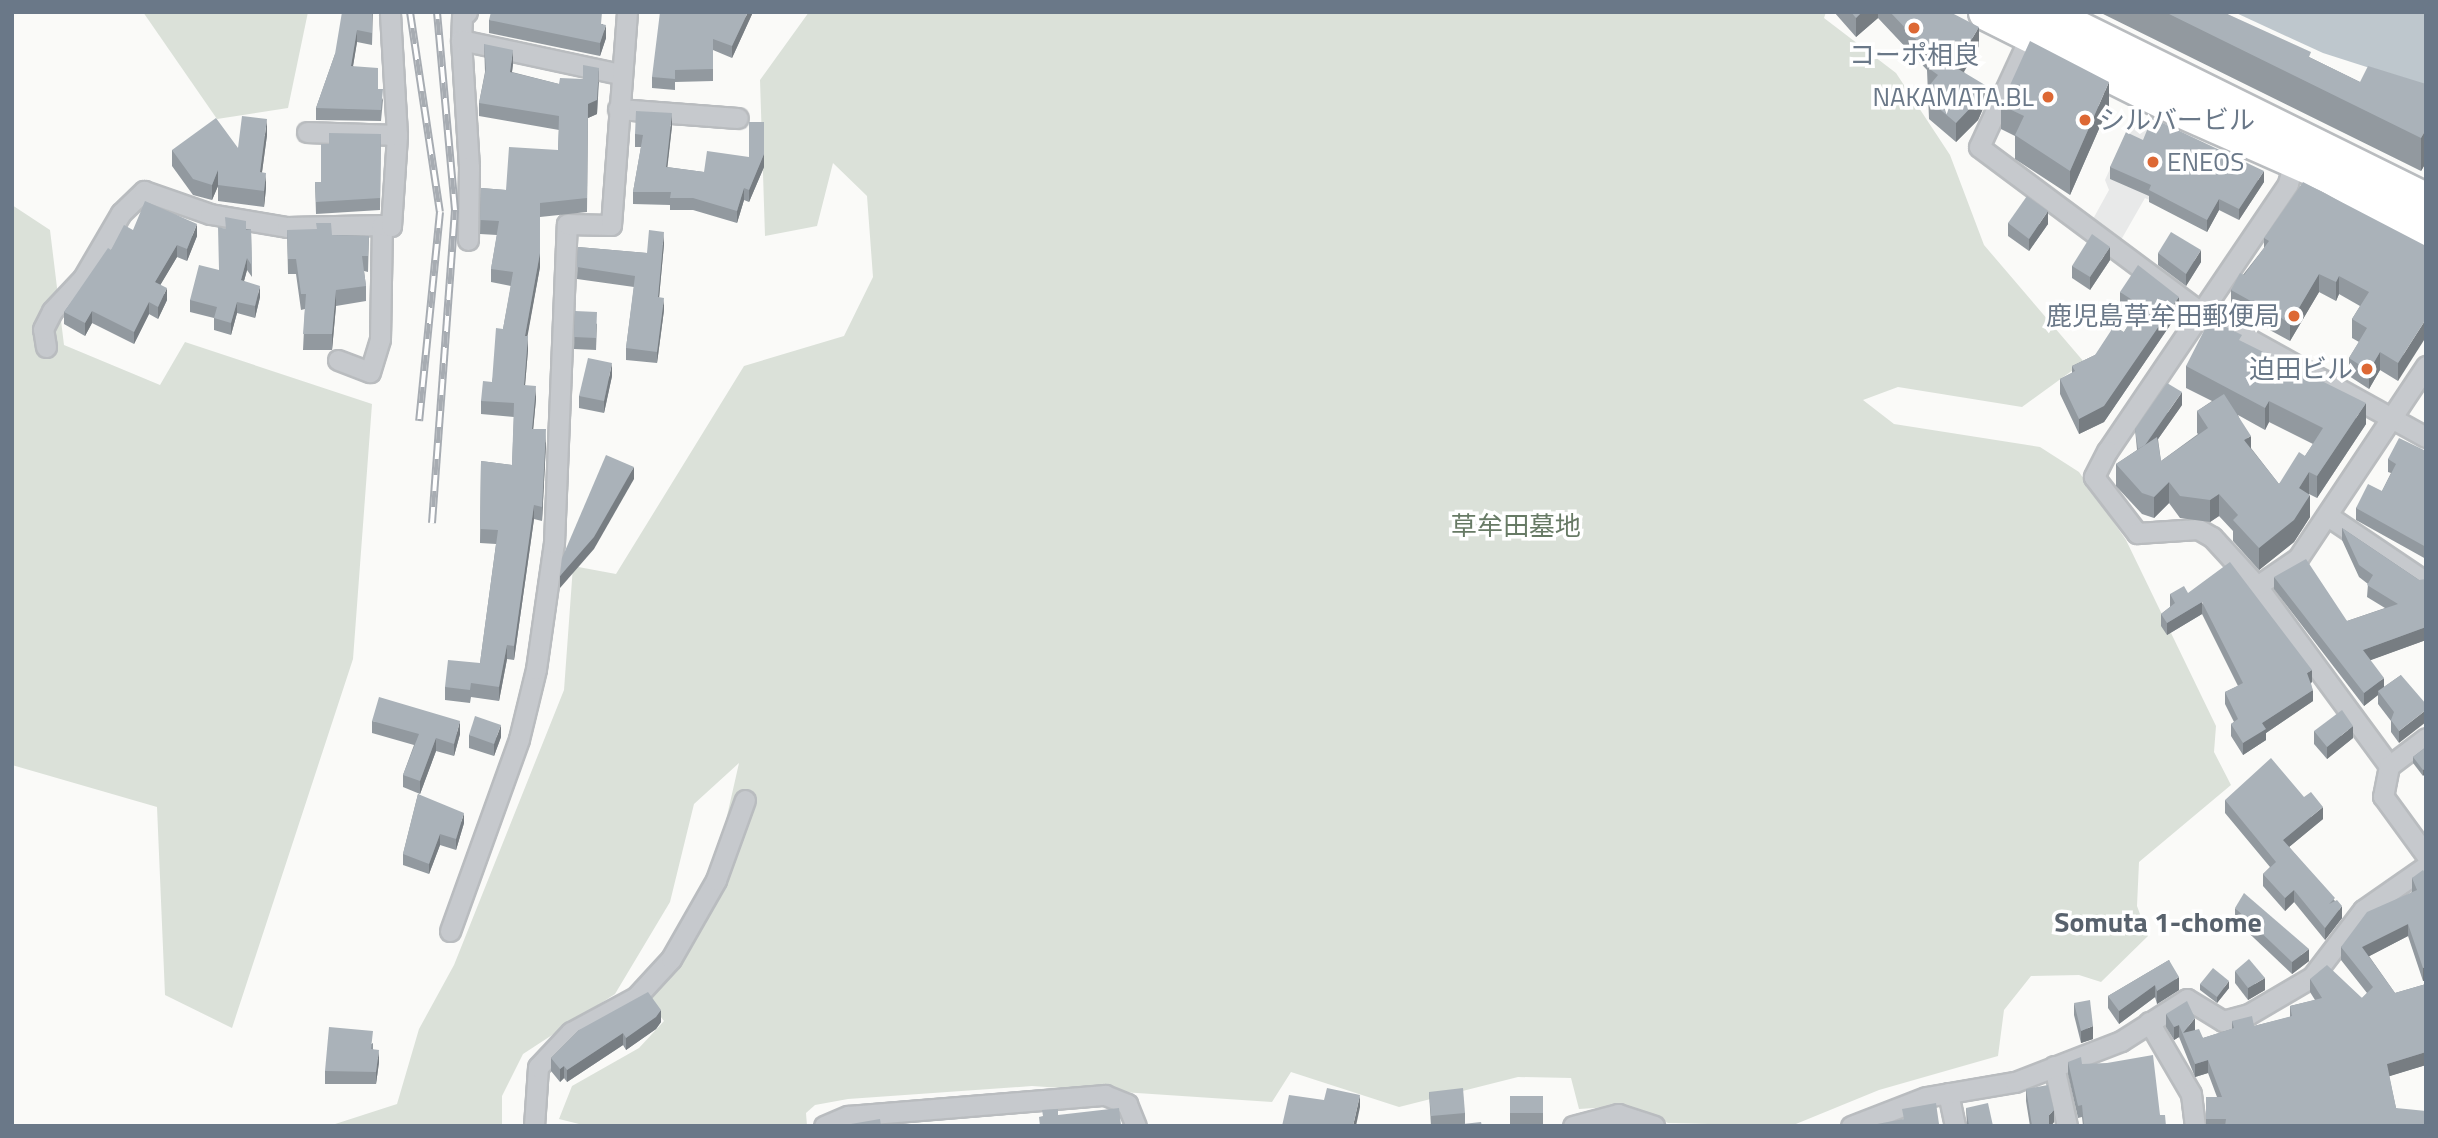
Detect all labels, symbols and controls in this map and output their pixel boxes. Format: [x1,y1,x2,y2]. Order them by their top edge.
marker: コーポ相良 [1906,20,1922,36]
place label: コーポ相良 [1849,39,1979,71]
place label: NAKAMATA.BL [1872,81,2034,113]
marker: NAKAMATA.BL [2040,89,2056,105]
place label: シルバービル [2099,104,2255,136]
marker: シルバービル [2077,112,2093,128]
place label: ENEOS [2167,146,2244,178]
marker: ENEOS [2145,154,2161,170]
place label: 鹿児島草牟田郵便局 [2046,300,2280,332]
marker: 鹿児島草牟田郵便局 [2286,308,2302,324]
place label: 迫田ビル [2249,353,2353,385]
marker: 迫田ビル [2359,361,2375,377]
park label: 草牟田墓地 [1451,510,1581,542]
district label: Somuta 1-chome [2054,905,2262,939]

